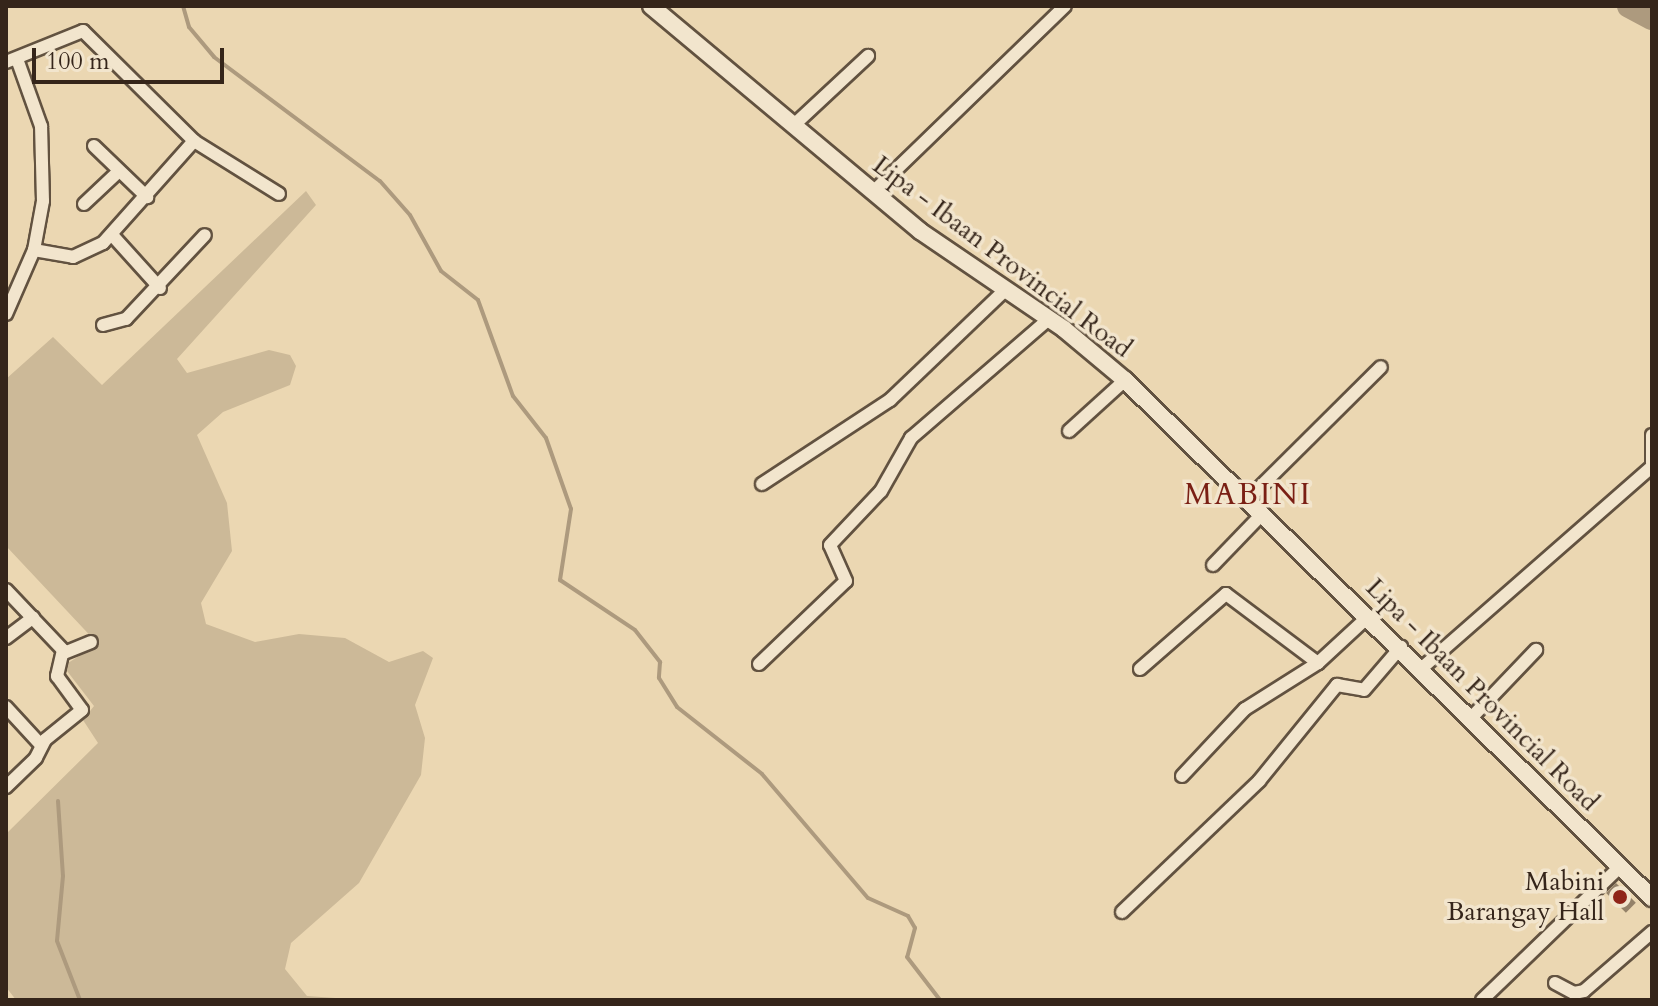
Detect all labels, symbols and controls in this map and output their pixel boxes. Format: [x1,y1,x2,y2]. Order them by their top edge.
scale bar [36,32,228,82]
text: 100 m [46,45,110,78]
street label: Lipa - Ibaan Provincial Road [866,149,1138,365]
district label: MABINI [1184,477,1312,513]
street label: Lipa - Ibaan Provincial Road [1359,572,1605,818]
place label: Mabini Barangay Hall [1447,866,1604,928]
marker: Mabini Barangay Hall [1611,888,1629,906]

